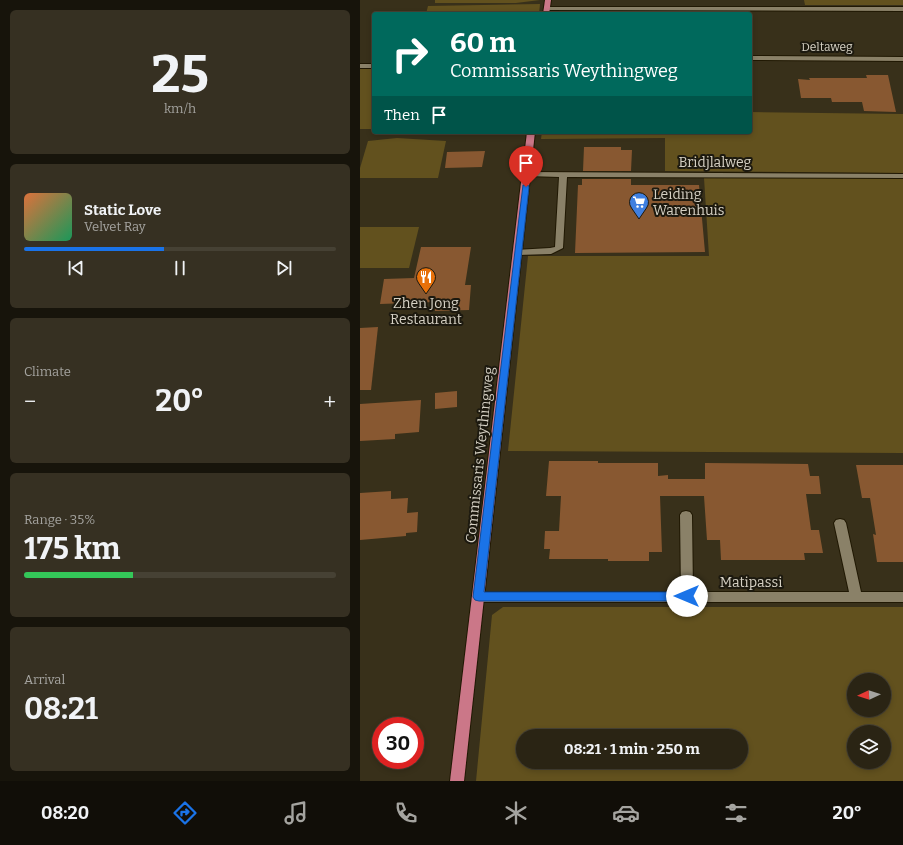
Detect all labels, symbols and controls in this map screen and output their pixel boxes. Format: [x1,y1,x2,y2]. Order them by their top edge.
text: 60 m [450,26,516,59]
icon: right [384,28,436,80]
street label: Deltaweg [801,40,853,54]
text: 25 [151,43,209,106]
text: Commissaris Weythingweg [450,60,678,82]
text: km/h [164,101,196,116]
icon: arrive [428,104,450,126]
text: Then [384,106,420,124]
pin [509,146,543,187]
icon: arrive [515,152,537,174]
street label: Bridjlalweg [679,154,752,171]
place label: Leiding Warenhuis [653,186,724,219]
supermarket icon: Leiding Warenhuis [628,191,650,219]
text: Static Love [84,201,161,219]
text: Velvet Ray [84,219,146,234]
icon: previous [65,257,87,279]
icon: pause [169,257,191,279]
icon: next [273,257,295,279]
restaurant icon: Zhen Jong Restaurant [415,266,437,294]
place label: Zhen Jong Restaurant [390,295,462,328]
text: Climate [24,364,71,379]
street label: Commissaris Weythingweg [462,366,498,544]
text: 20° [155,383,204,419]
text: − [24,388,36,415]
text: + [323,388,336,415]
text: Range · 35% [24,512,95,527]
text: 175 km [24,531,120,567]
street label: Matipassi [720,574,782,591]
position arrow [666,575,708,617]
text: Arrival [24,672,65,687]
north arrow [847,673,891,717]
map controls [847,673,891,769]
text: 08:21 [24,691,98,727]
speed limit sign: 30 [372,717,424,769]
button: layers [847,725,891,769]
text: 08:21 · 1 min · 250 m [564,740,700,758]
icon: directions [171,799,199,827]
icon: music [282,799,310,827]
icon: phone [392,799,420,827]
icon: climate [502,799,530,827]
icon: car [612,799,640,827]
icon: filters [722,799,750,827]
text: 08:20 [41,802,89,824]
text: 20° [833,802,862,824]

